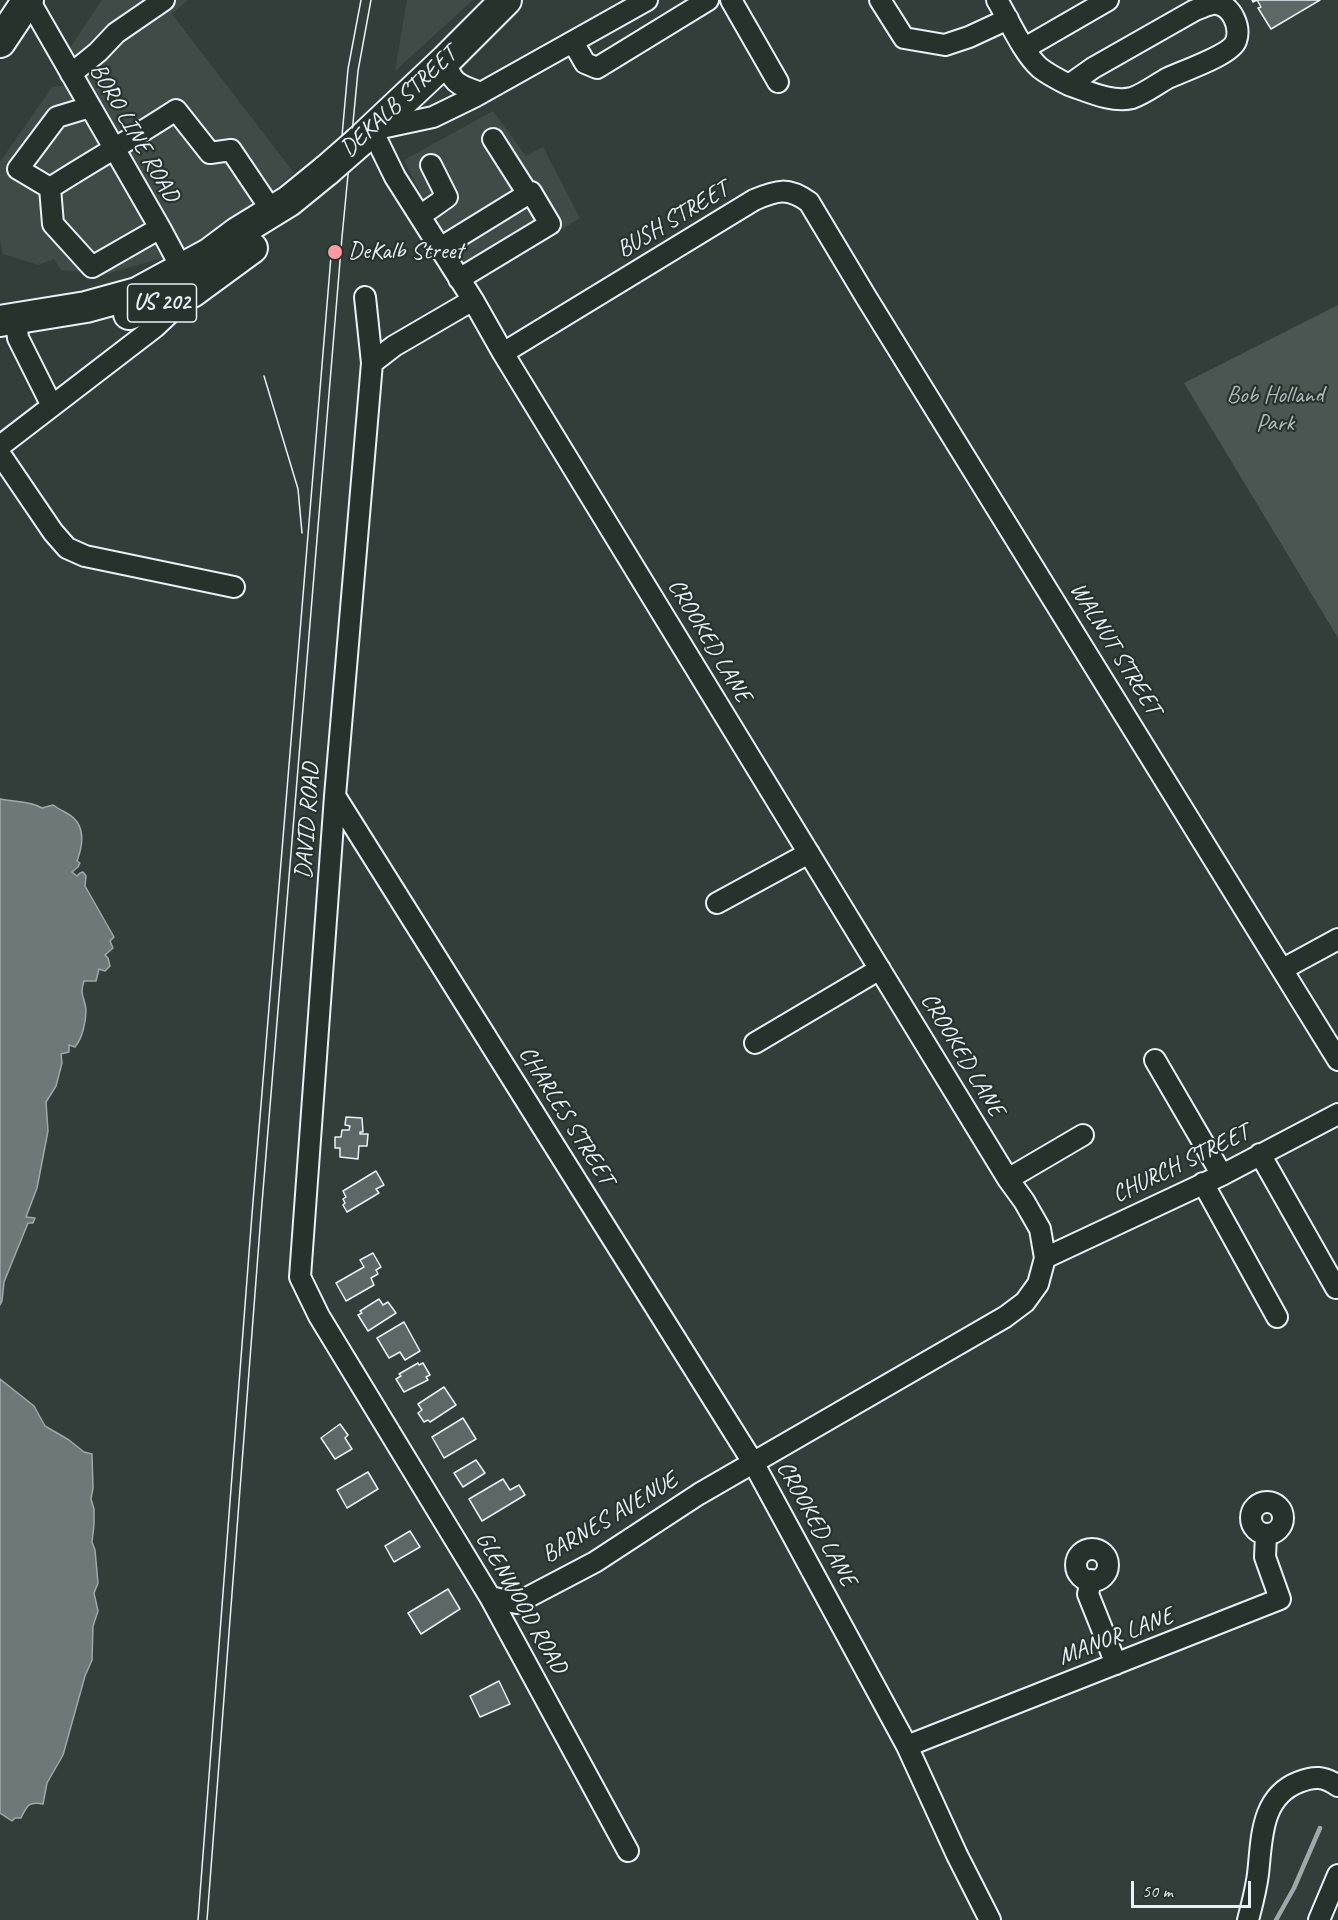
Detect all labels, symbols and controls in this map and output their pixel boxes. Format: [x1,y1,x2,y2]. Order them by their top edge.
street label: DEKALB STREET [335,41,463,163]
street label: BORO LINE ROAD [83,58,185,208]
street label: BUSH STREET [612,175,734,265]
place label: DeKalb Street [348,238,463,266]
marker: DeKalb Street [326,243,344,261]
road number: US 202 [128,284,196,322]
park label: Bob Holland Park [1226,382,1324,438]
street label: CROOKED LANE [661,574,757,708]
street label: WALNUT STREET [1063,577,1167,721]
street label: DAVID ROAD [290,762,326,880]
street label: CROOKED LANE [914,988,1010,1122]
street label: CHARLES STREET [512,1041,620,1191]
street label: CHURCH STREET [1108,1118,1254,1210]
street label: CROOKED LANE [770,1456,862,1592]
street label: BARNES AVENUE [537,1466,683,1570]
street label: GLENWOOD ROAD [469,1527,573,1679]
street label: MANOR LANE [1054,1602,1178,1672]
scale bar [1134,1869,1254,1907]
text: 50 m [1142,1880,1173,1902]

